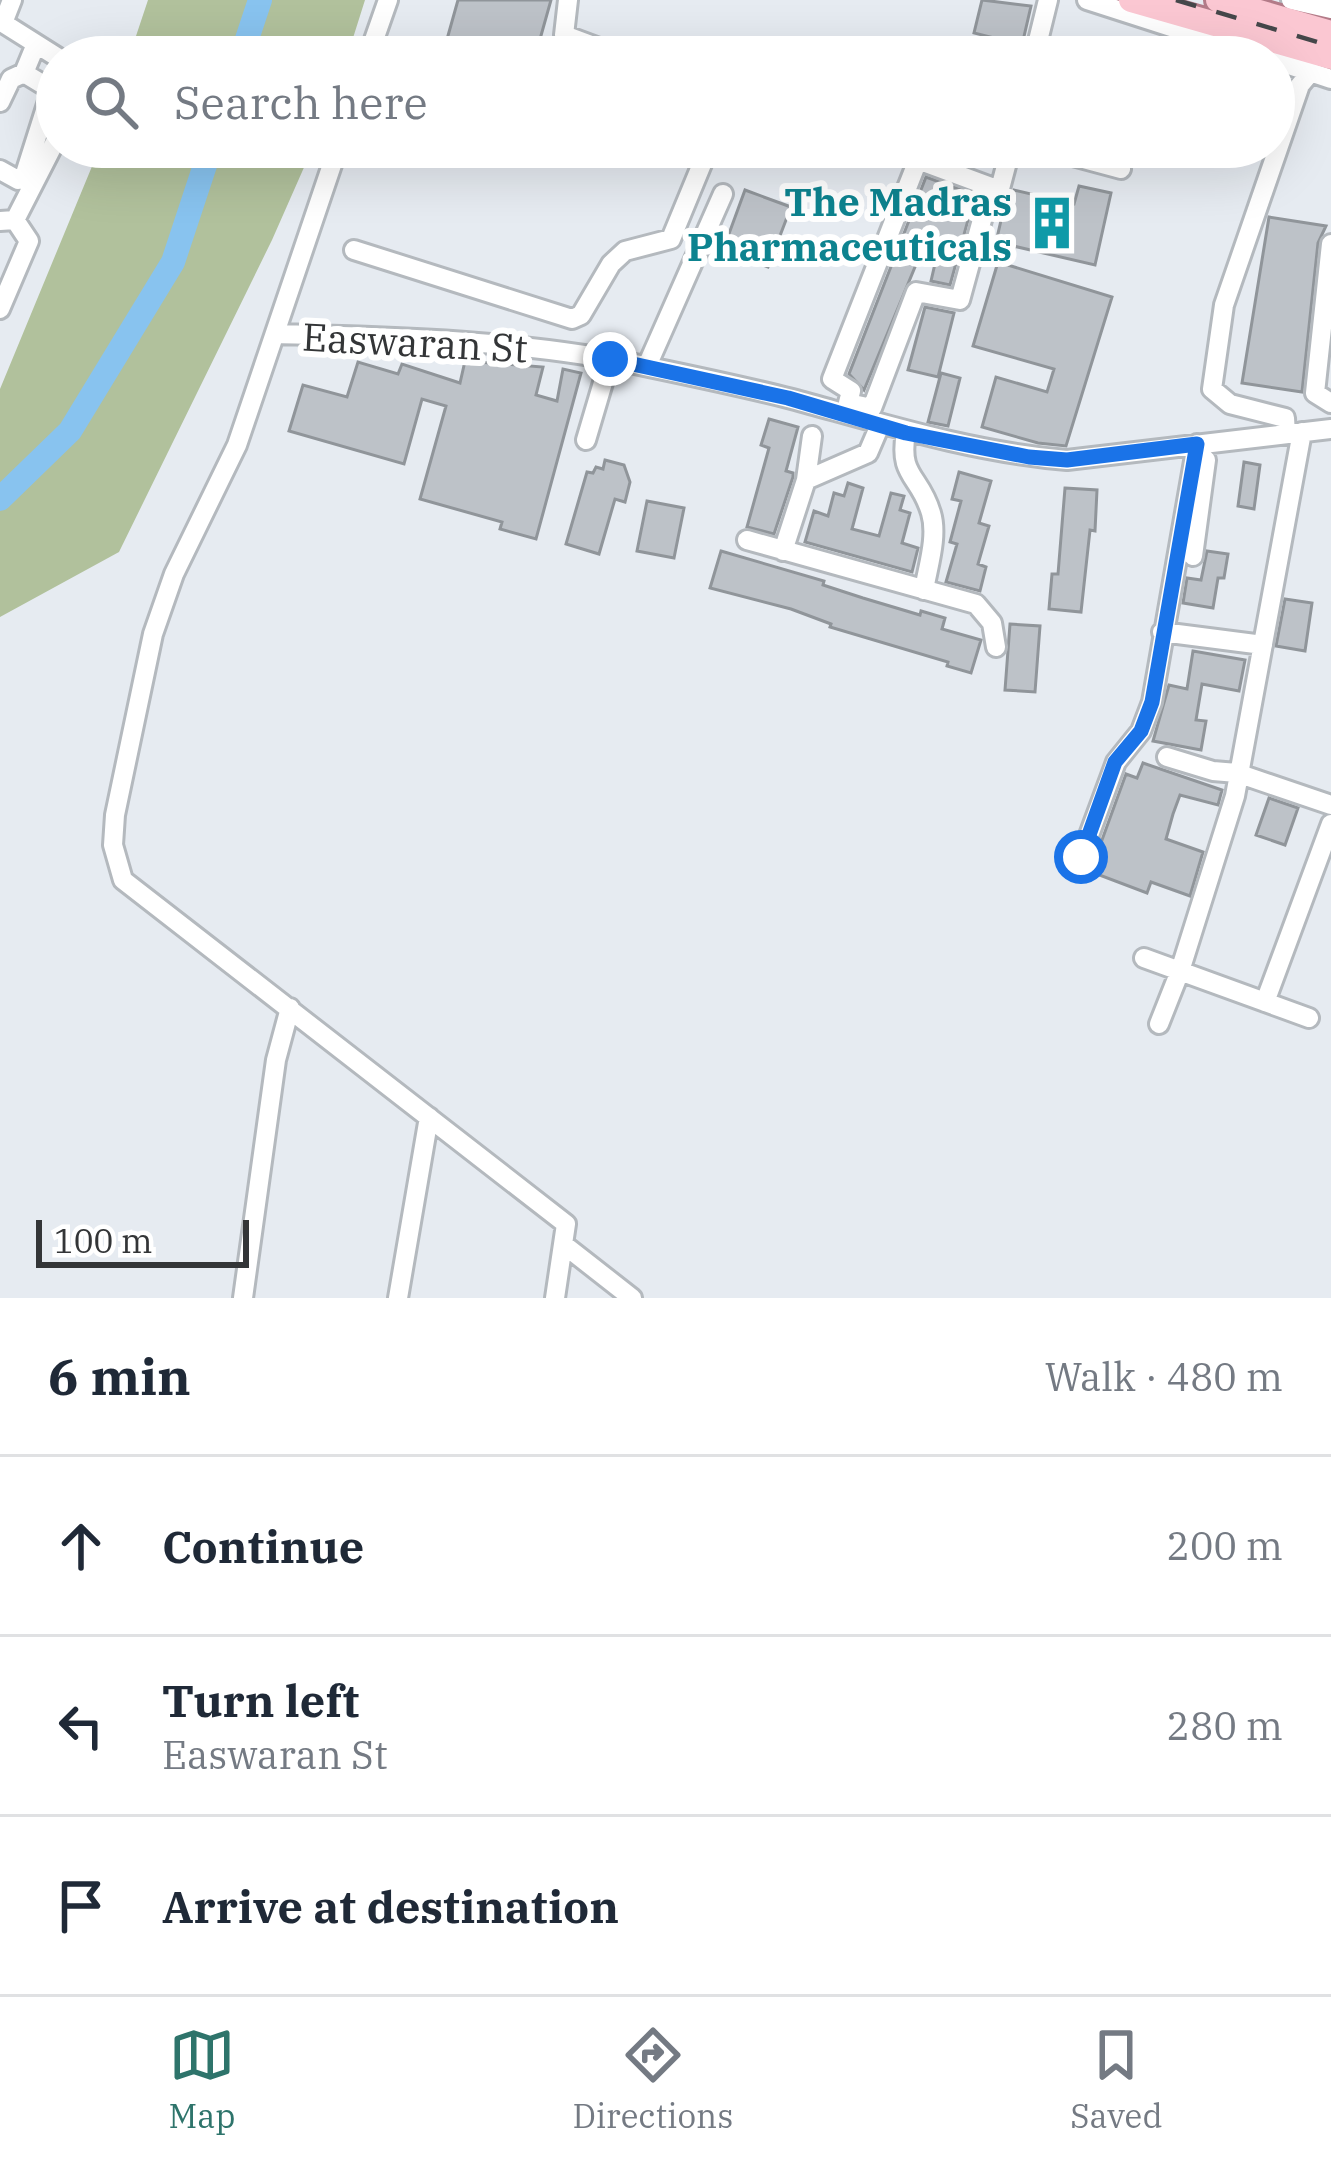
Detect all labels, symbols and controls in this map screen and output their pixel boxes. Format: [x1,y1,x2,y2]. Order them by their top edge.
search box [36,36,1295,168]
icon: search [78,69,144,135]
text: Search here [174,73,428,131]
place label: The Madras Pharmaceuticals [687,176,1012,272]
building icon: The Madras Pharmaceuticals [1023,194,1081,252]
street label: Easwaran St [301,311,529,373]
route end [583,332,637,386]
route start [1054,830,1108,884]
scale bar [36,1214,249,1267]
text: 100 m [54,1219,153,1262]
text: 6 min [48,1343,191,1409]
text: Walk · 480 m [1045,1351,1283,1402]
icon: ahead [48,1513,114,1579]
text: Continue [162,1517,364,1575]
text: 200 m [1167,1520,1283,1571]
text: Turn left [162,1671,359,1729]
icon: left [48,1693,114,1759]
text: 280 m [1167,1700,1283,1751]
text: Easwaran St [162,1729,388,1780]
icon: arrive [48,1873,114,1939]
text: Arrive at destination [162,1877,619,1935]
tab: Map [168,2022,235,2137]
tab: Directions [572,2022,733,2137]
tab: Saved [1070,2022,1163,2137]

